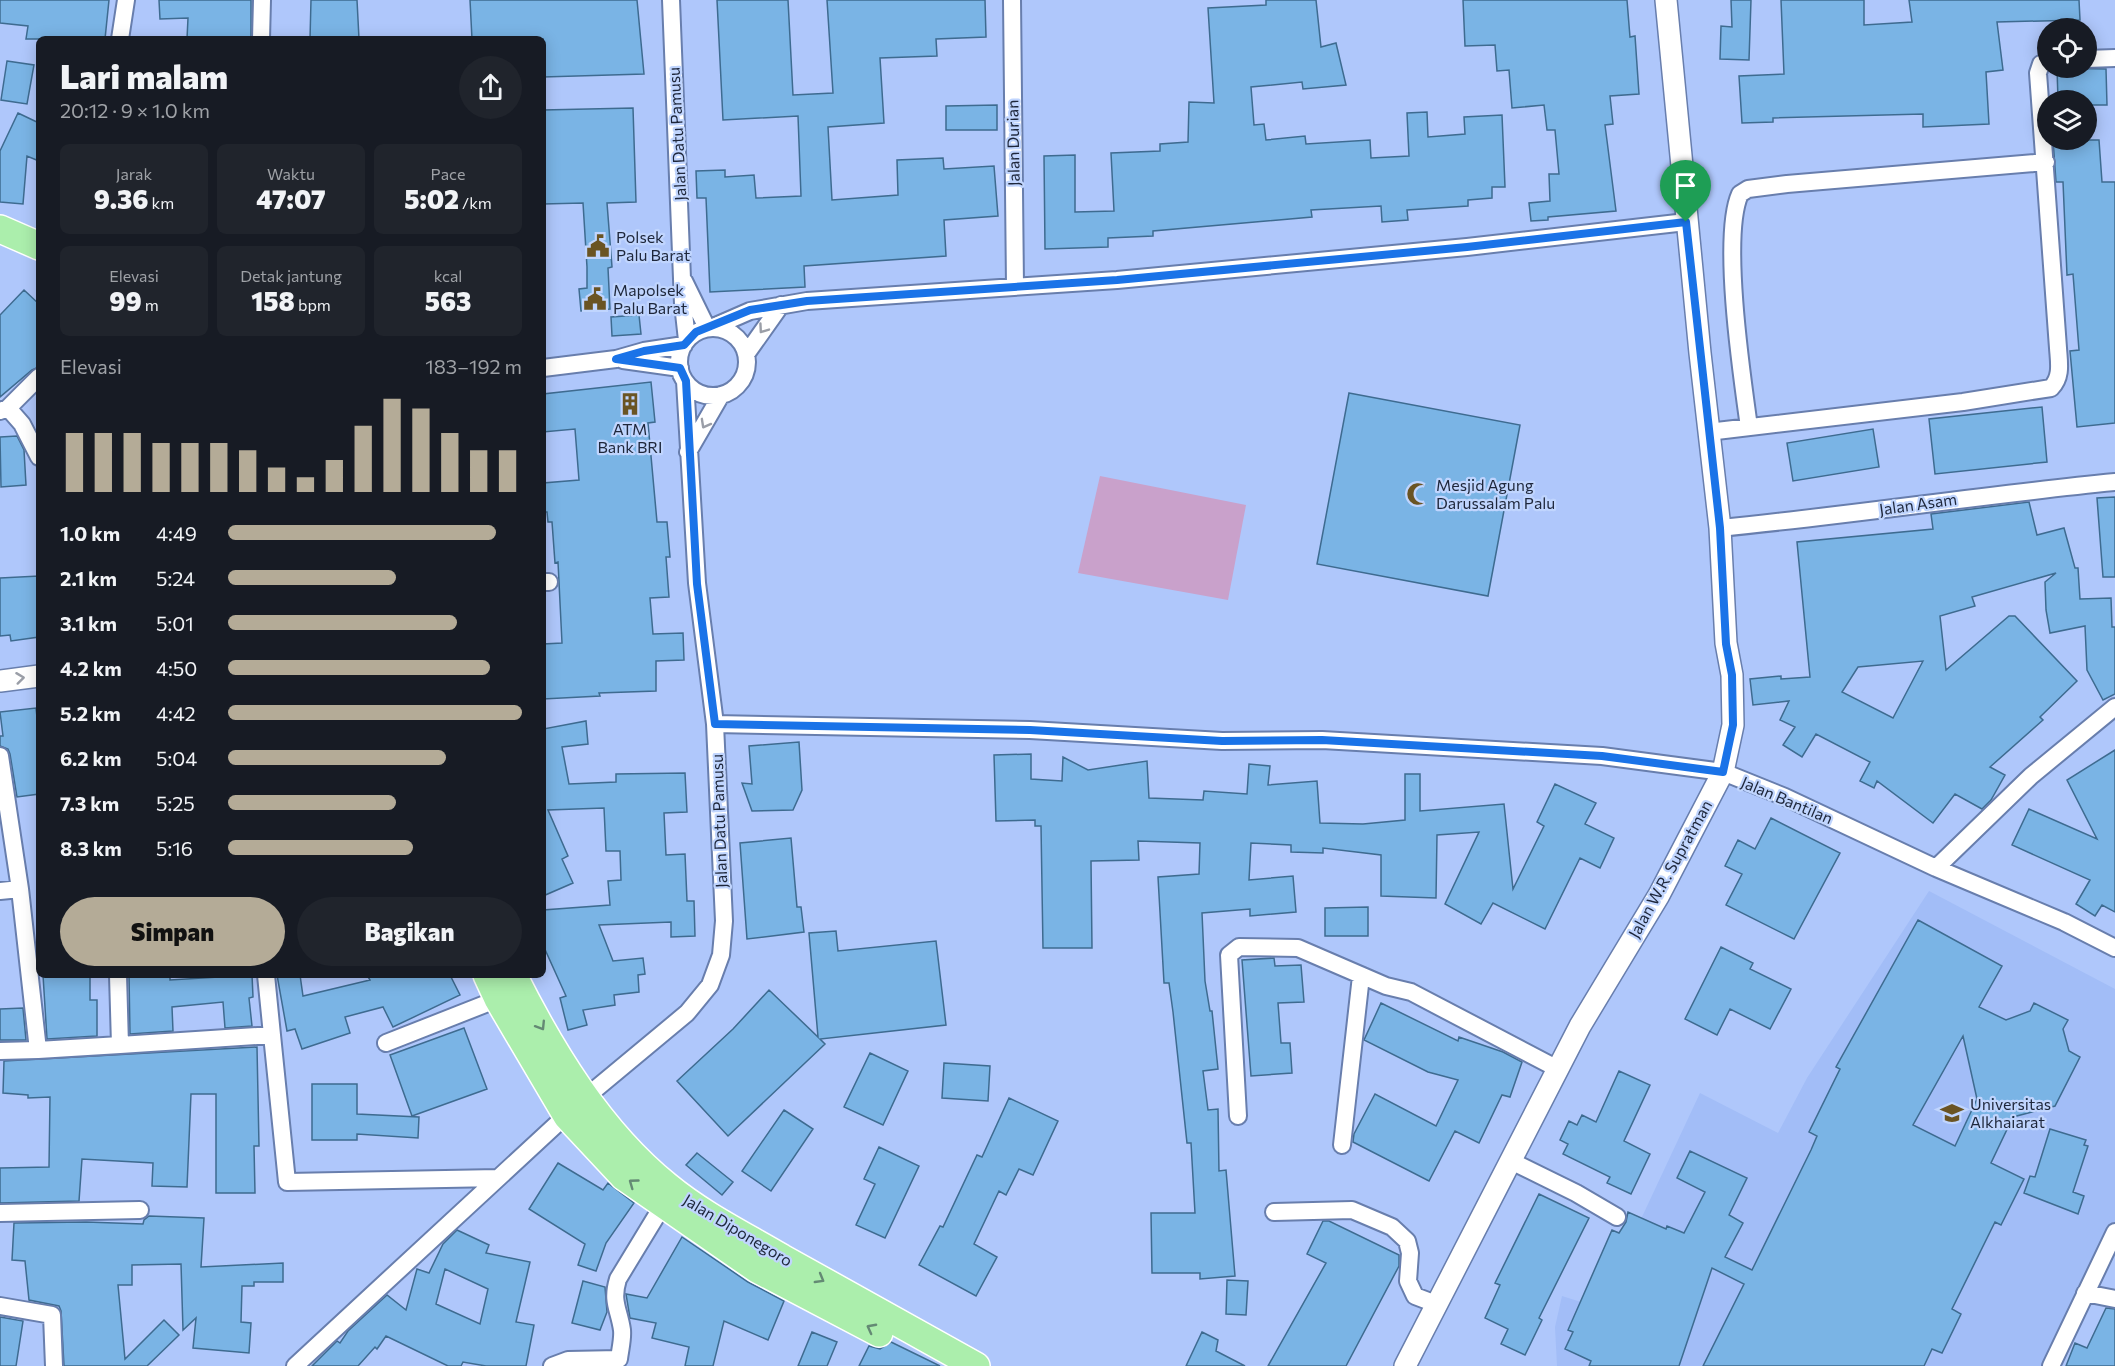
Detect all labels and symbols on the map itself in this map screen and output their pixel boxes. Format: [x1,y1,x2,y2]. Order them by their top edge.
street label: Jalan Datu Pamusu [664,67,689,201]
street label: Jalan Durian [1002,100,1023,186]
pin [1660,160,1711,222]
place label: Polsek Palu Barat [616,227,691,264]
public building icon: Polsek Palu Barat [585,233,611,259]
place label: Mapolsek Palu Barat [613,280,688,317]
public building icon: Mapolsek Palu Barat [582,286,608,312]
one-way arrow [759,322,770,333]
building icon: ATM Bank BRI [617,391,643,417]
one-way arrow [701,418,712,428]
place label: ATM Bank BRI [597,419,663,456]
place label: Mesjid Agung Darussalam Palu [1436,475,1555,512]
mosque icon: Mesjid Agung Darussalam Palu [1405,481,1431,507]
street label: Jalan Asam [1878,489,1958,518]
one-way arrow [15,673,24,685]
street label: Jalan Datu Pamusu [707,754,730,888]
street label: Jalan Bantilan [1738,772,1836,827]
street label: Jalan W.R. Supratman [1624,796,1715,941]
one-way arrow [533,1020,544,1031]
place label: Universitas Alkhaiarat [1970,1094,2051,1131]
school or university icon: Universitas Alkhaiarat [1939,1100,1965,1126]
one-way arrow [629,1180,640,1191]
street label: Jalan Diponegoro [680,1190,796,1270]
one-way arrow [814,1272,824,1283]
one-way arrow [867,1324,877,1335]

